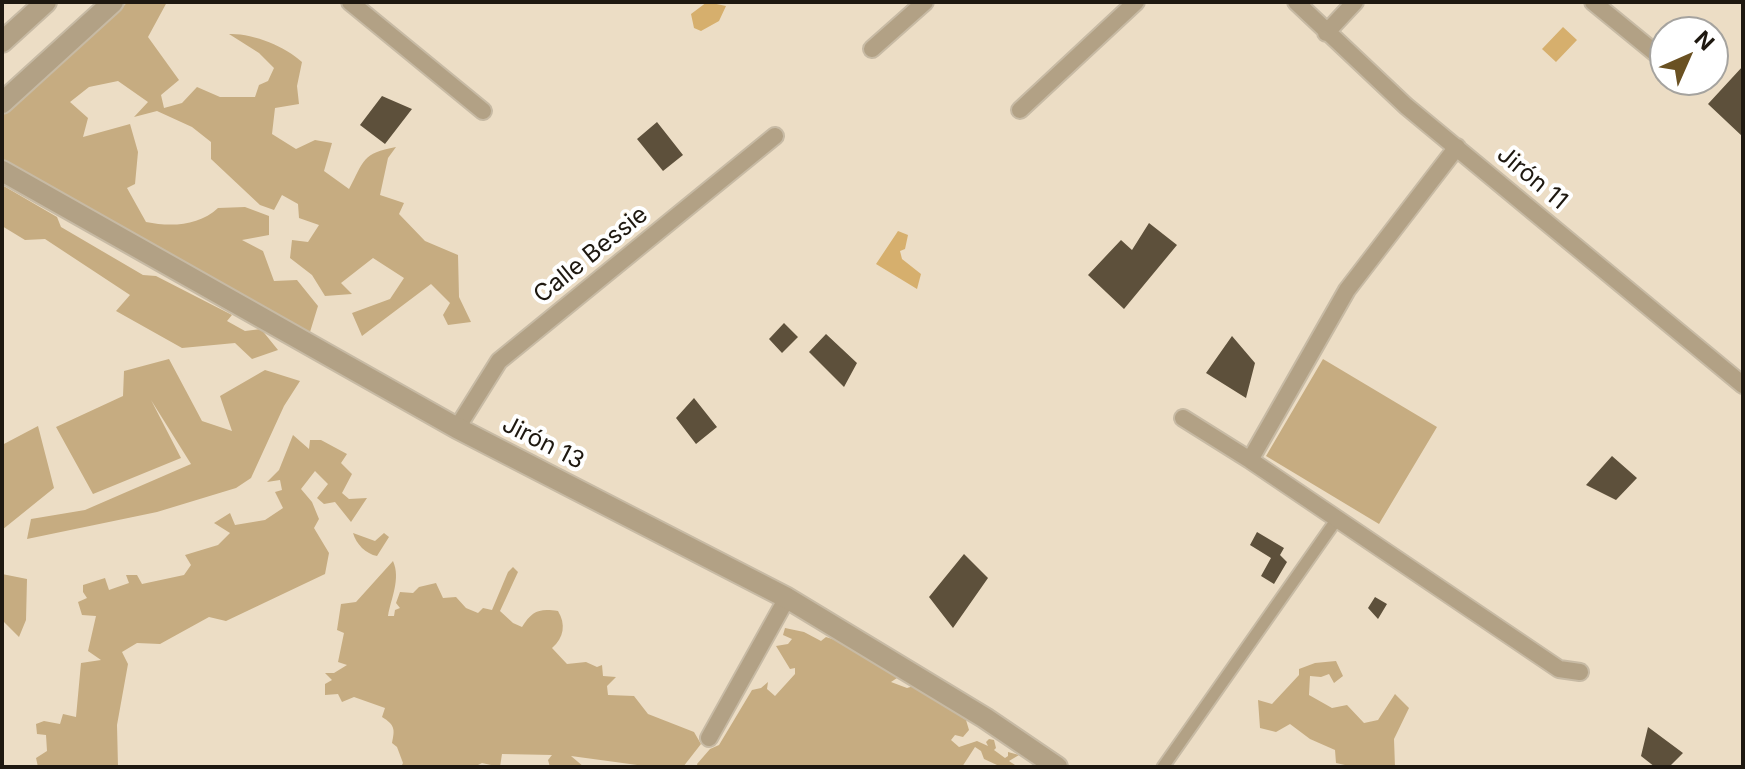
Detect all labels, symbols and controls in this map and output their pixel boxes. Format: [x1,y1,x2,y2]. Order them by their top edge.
north arrow [1649,16,1729,96]
text: N [1689,25,1720,56]
street label: Jirón 11 [1491,140,1573,216]
street label: Calle Bessie [528,200,654,310]
street label: Jirón 13 [497,410,589,476]

